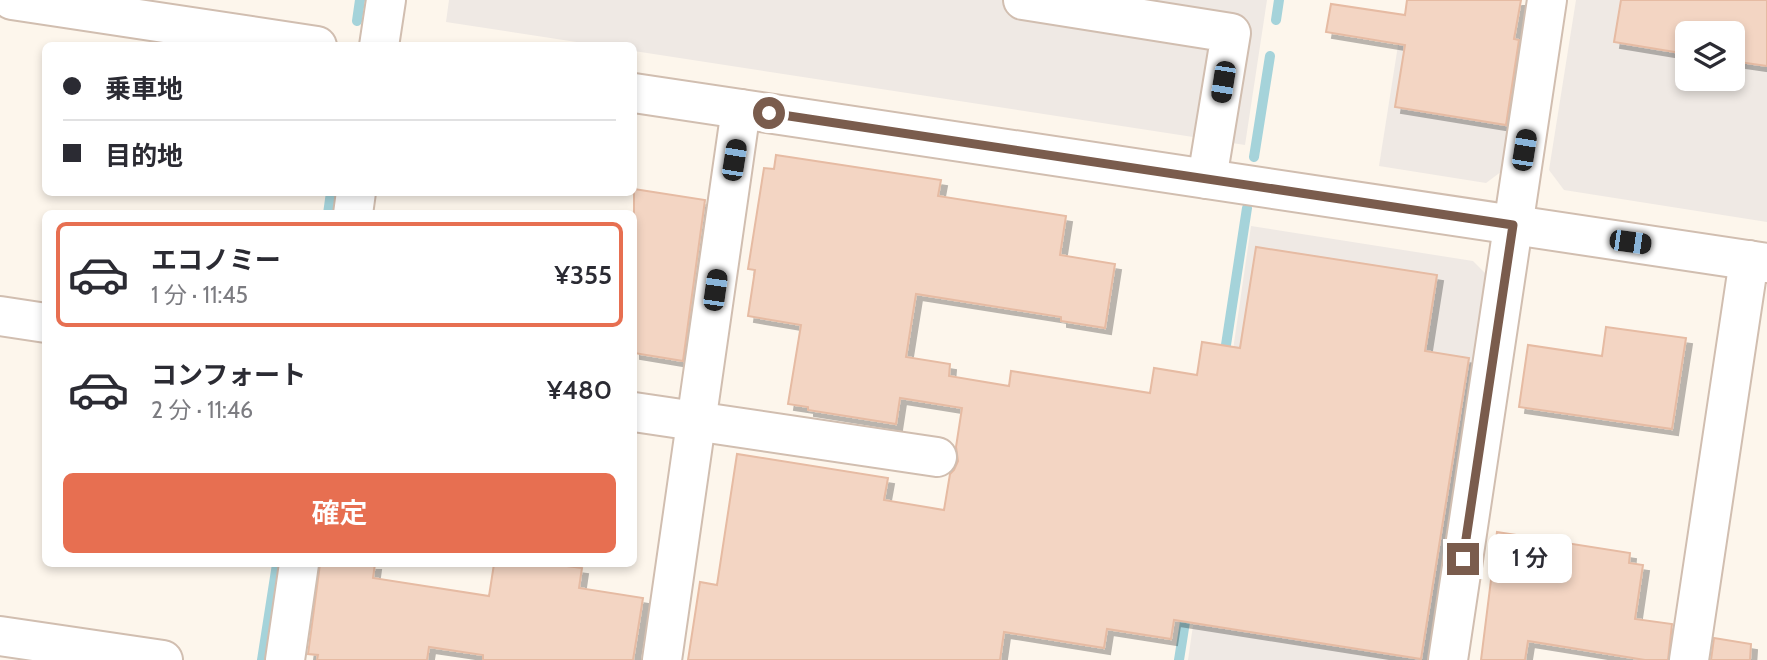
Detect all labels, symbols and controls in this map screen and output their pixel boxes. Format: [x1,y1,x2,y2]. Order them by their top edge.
map controls [1675,21,1745,91]
button: layers [1675,21,1745,91]
car [1210,60,1237,104]
text: 乗車地 [105,73,183,105]
route start [753,97,785,129]
car [1511,128,1538,172]
car [721,138,748,182]
text: 目的地 [105,140,183,172]
car [1608,229,1653,255]
icon: car [67,243,130,306]
text: エコノミー [151,244,281,276]
text: ¥355 [555,259,612,291]
car [702,268,729,312]
text: 1 分 · 11:45 [151,281,248,309]
icon: car [67,358,130,421]
text: コンフォート [151,359,306,391]
text: ¥480 [547,374,612,406]
text: 2 分 · 11:46 [151,396,253,424]
button: 確定 [63,473,616,553]
callout: 1 分 [1488,534,1572,584]
route end [1447,543,1479,575]
text: 1 分 [1512,544,1548,572]

